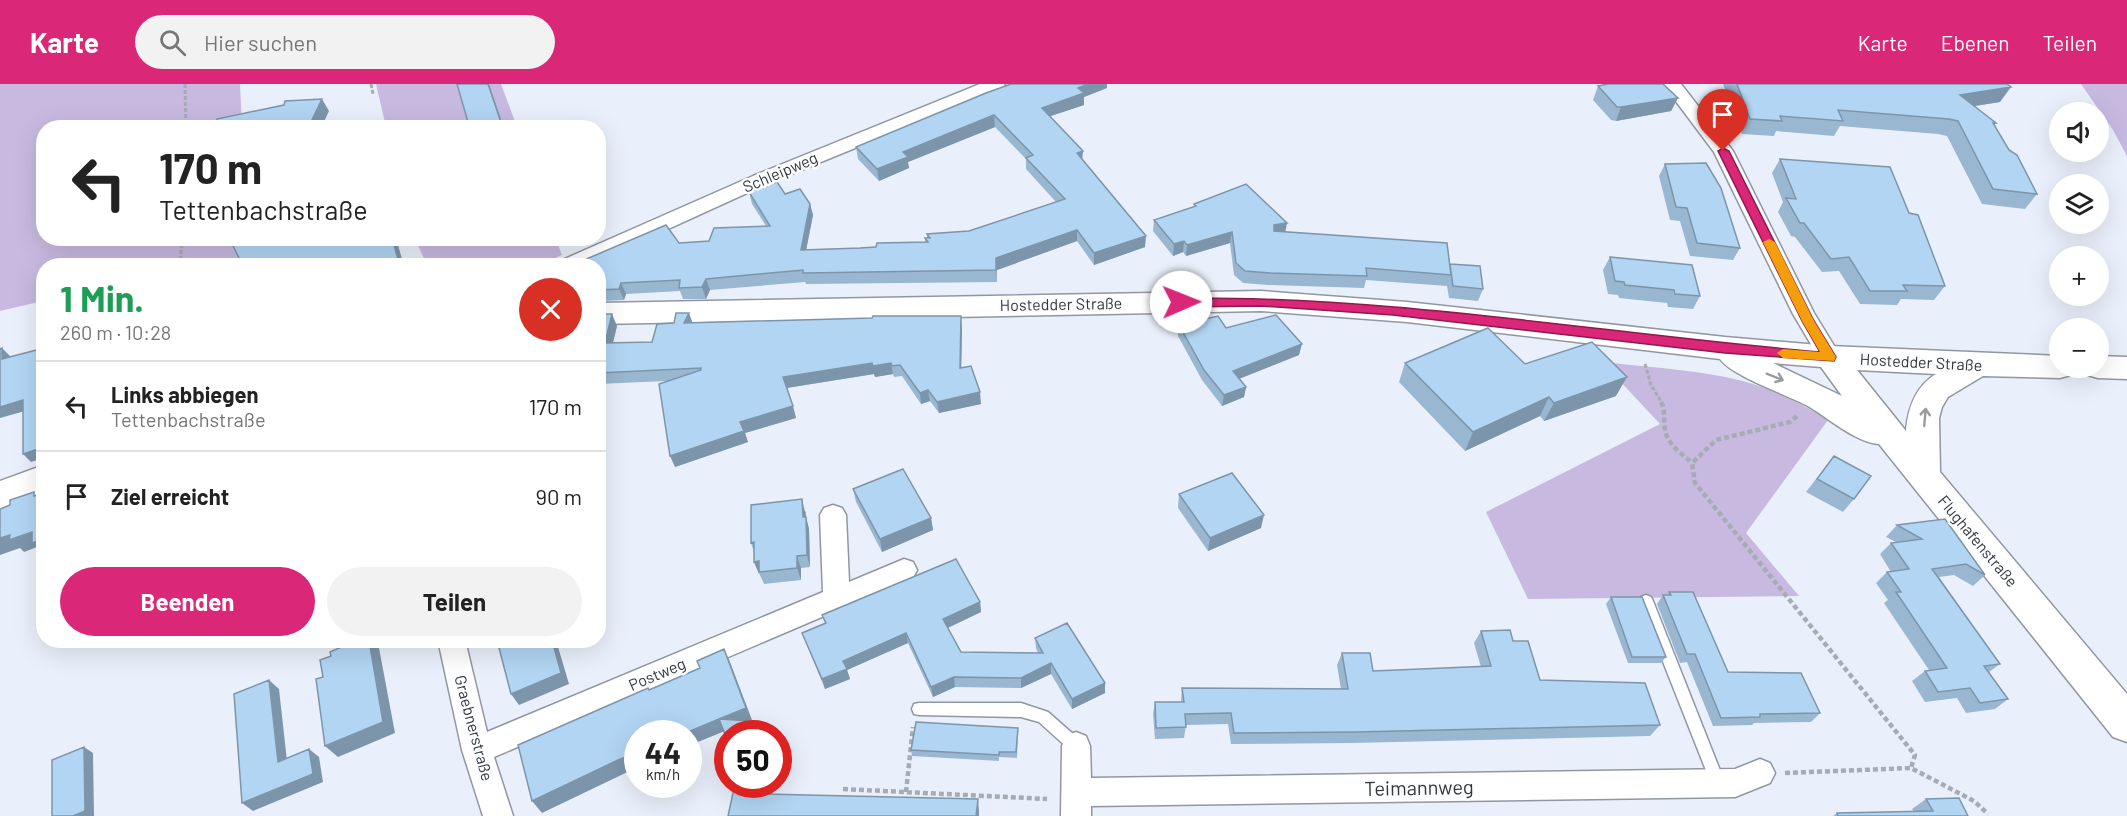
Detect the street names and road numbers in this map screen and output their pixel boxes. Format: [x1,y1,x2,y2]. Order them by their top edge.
street label: Schleipweg [739,147,820,196]
street label: Hostedder Straße [1000,293,1122,314]
street label: Hostedder Straße [1859,349,1983,374]
street label: Flughafenstraße [1935,491,2022,590]
street label: Postweg [626,653,688,694]
street label: Graebnerstraße [451,673,498,783]
street label: Teimannweg [1364,774,1474,800]

